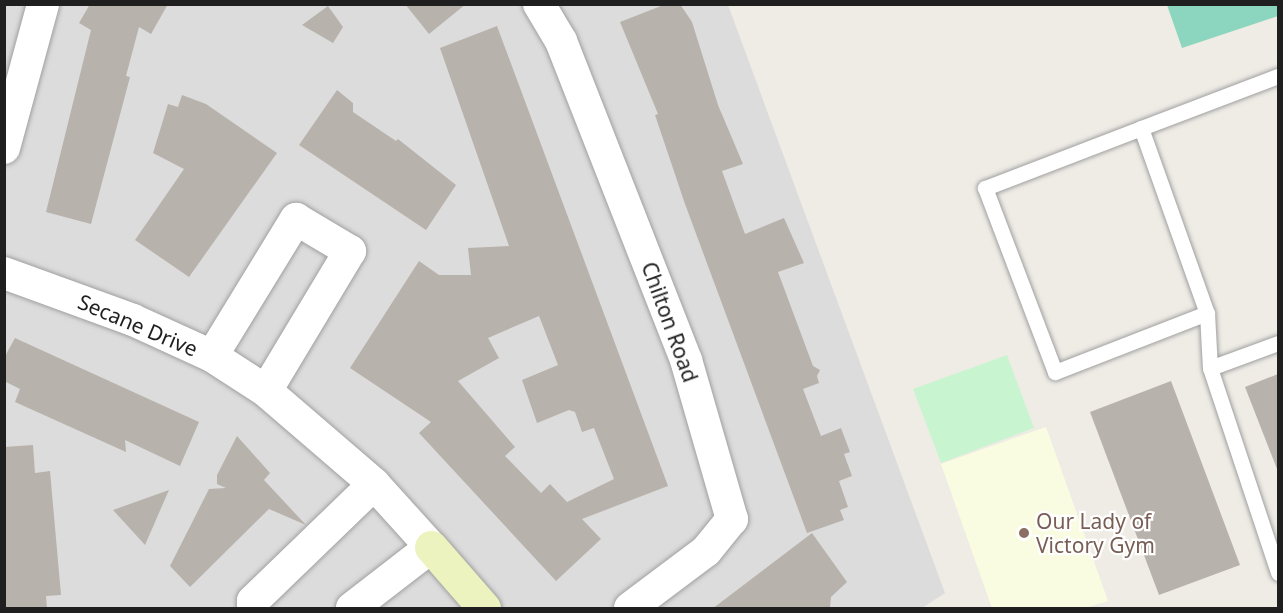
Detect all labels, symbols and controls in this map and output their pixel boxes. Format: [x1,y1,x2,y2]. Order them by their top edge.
street label: Chilton Road [637,258,703,386]
street label: Secane Drive [74,289,202,361]
place label: Our Lady of Victory Gym [1036,508,1155,558]
marker: Our Lady of Victory Gym [1017,526,1031,540]

